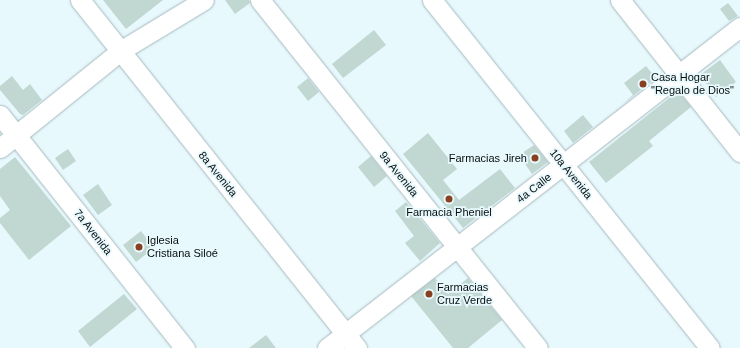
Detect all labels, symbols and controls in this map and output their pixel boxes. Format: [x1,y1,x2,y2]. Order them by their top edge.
place label: Casa Hogar "Regalo de Dios" [651,71,734,97]
marker: Casa Hogar "Regalo de Dios" [638,79,648,89]
street label: 10a Avenida [547,146,595,202]
street label: 8a Avenida [196,149,240,199]
street label: 9a Avenida [377,149,421,199]
place label: Farmacias Jireh [449,151,527,165]
marker: Farmacias Jireh [530,153,540,163]
street label: 4a Calle [514,170,554,206]
marker: Farmacia Pheniel [444,194,454,204]
place label: Farmacia Pheniel [406,205,492,219]
street label: 7a Avenida [71,206,115,258]
place label: Iglesia Cristiana Siloé [147,234,218,260]
marker: Iglesia Cristiana Siloé [134,242,144,252]
place label: Farmacias Cruz Verde [437,281,492,307]
marker: Farmacias Cruz Verde [424,289,434,299]

